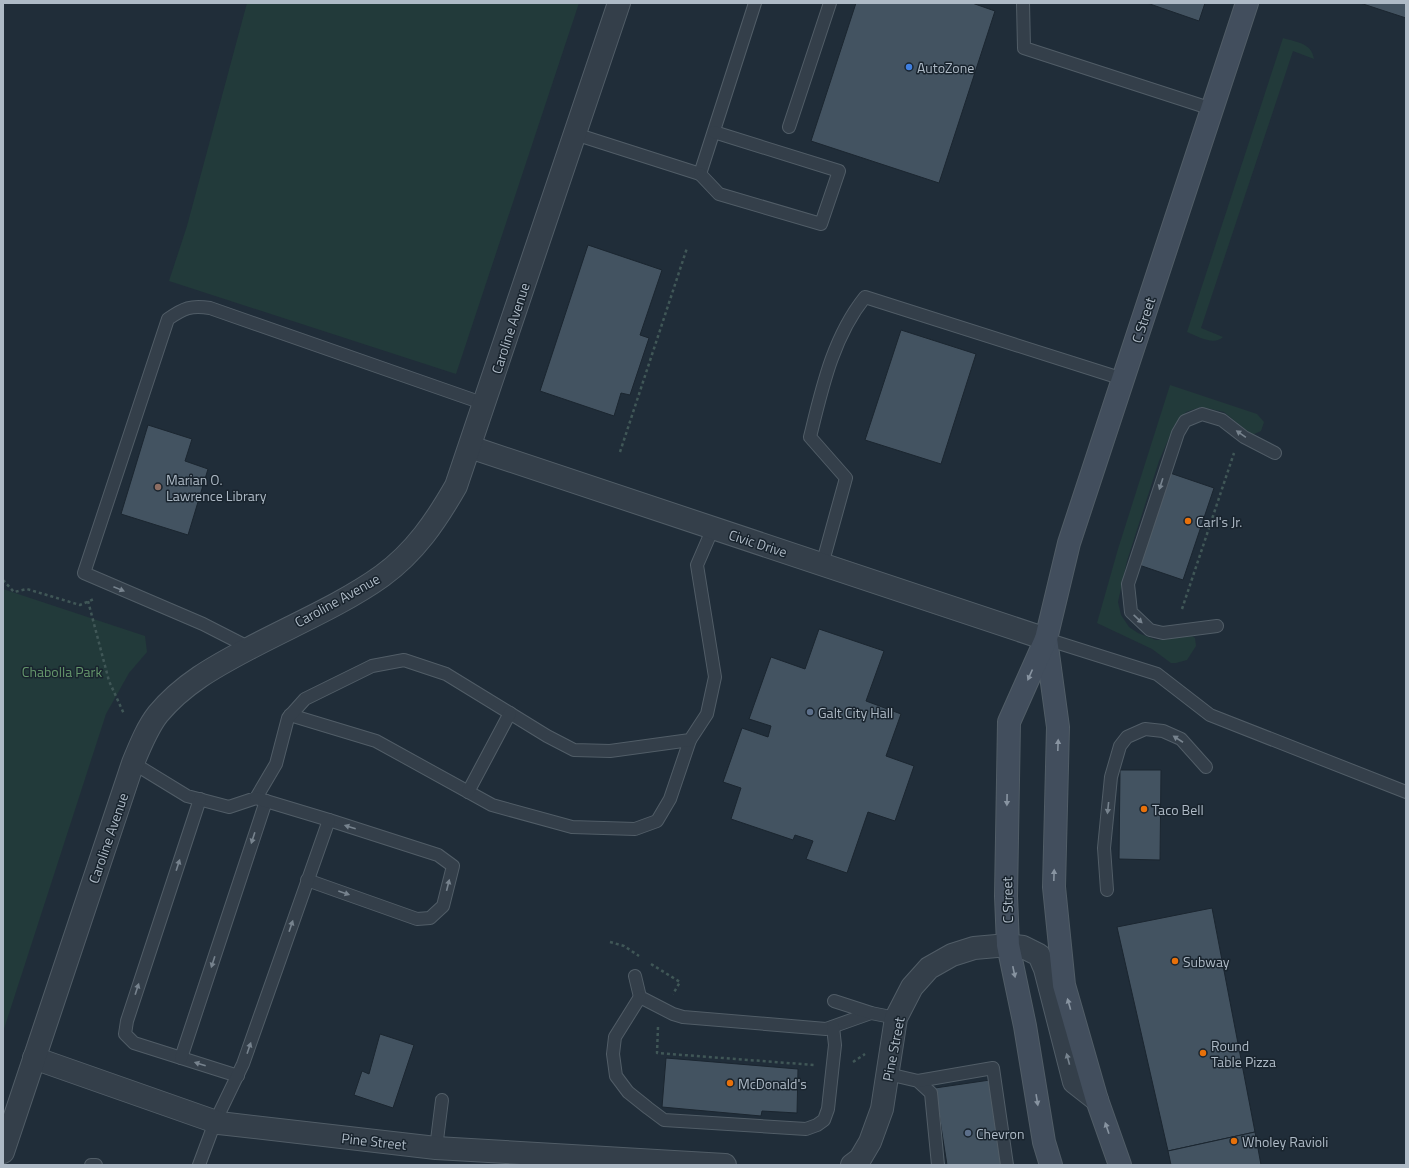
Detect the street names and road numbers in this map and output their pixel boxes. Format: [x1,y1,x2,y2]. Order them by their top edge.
street label: Caroline Avenue [485,280,535,376]
street label: C Street [1126,294,1160,345]
street label: Civic Drive [726,524,790,562]
street label: Caroline Avenue [291,568,383,632]
street label: Caroline Avenue [83,790,133,886]
street label: C Street [996,876,1018,924]
street label: Pine Street [876,1015,910,1083]
street label: Pine Street [341,1127,408,1155]

